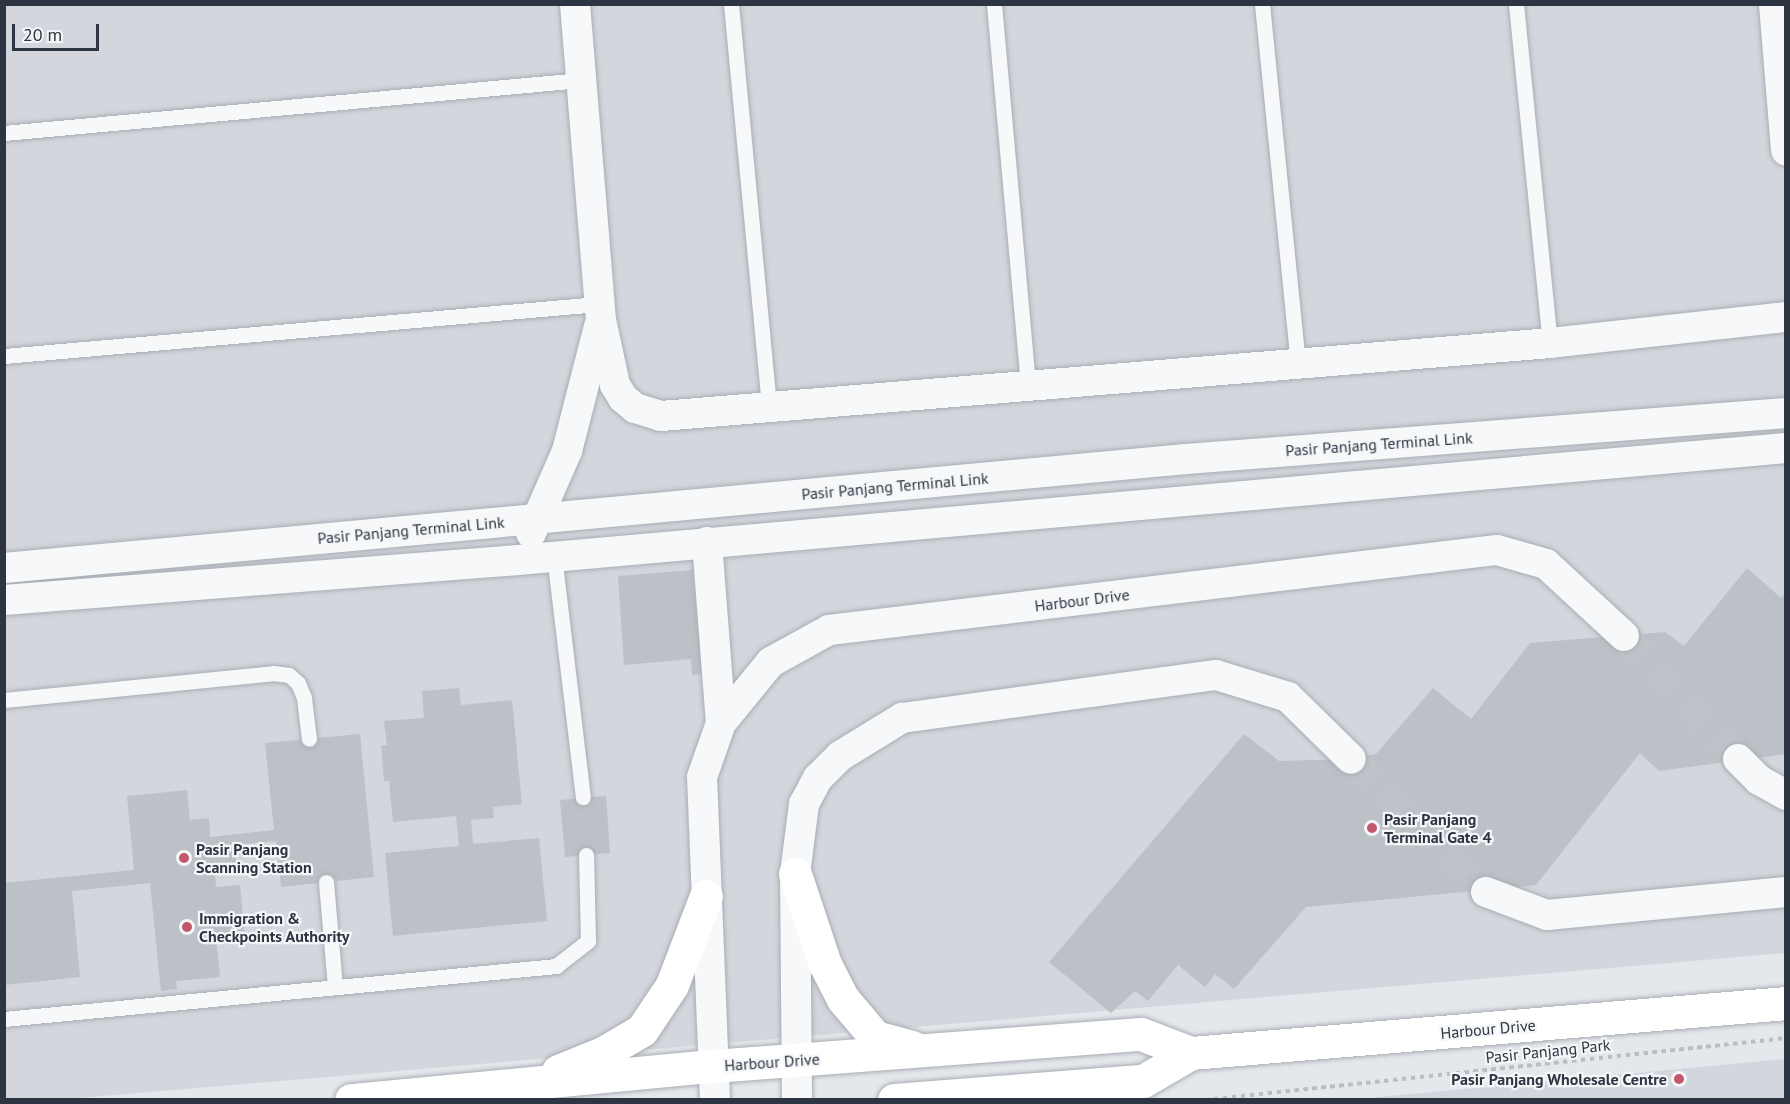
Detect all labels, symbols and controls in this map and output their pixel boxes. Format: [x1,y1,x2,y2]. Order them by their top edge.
scale bar [15,12,102,50]
text: 20 m [23,23,62,46]
street label: Pasir Panjang Terminal Link [1284,428,1474,460]
street label: Pasir Panjang Terminal Link [800,468,990,504]
street label: Pasir Panjang Terminal Link [316,512,506,548]
street label: Harbour Drive [1033,585,1131,615]
place label: Pasir Panjang Terminal Gate 4 [1384,809,1492,847]
marker: Pasir Panjang Terminal Gate 4 [1365,821,1379,835]
place label: Pasir Panjang Scanning Station [196,839,312,877]
marker: Pasir Panjang Scanning Station [177,851,191,865]
place label: Immigration & Checkpoints Authority [199,908,350,946]
marker: Immigration & Checkpoints Authority [180,920,194,934]
street label: Harbour Drive [1440,1015,1536,1043]
street label: Pasir Panjang Park [1485,1035,1611,1067]
street label: Harbour Drive [724,1049,820,1075]
place label: Pasir Panjang Wholesale Centre [1451,1069,1667,1089]
marker: Pasir Panjang Wholesale Centre [1672,1072,1686,1086]

